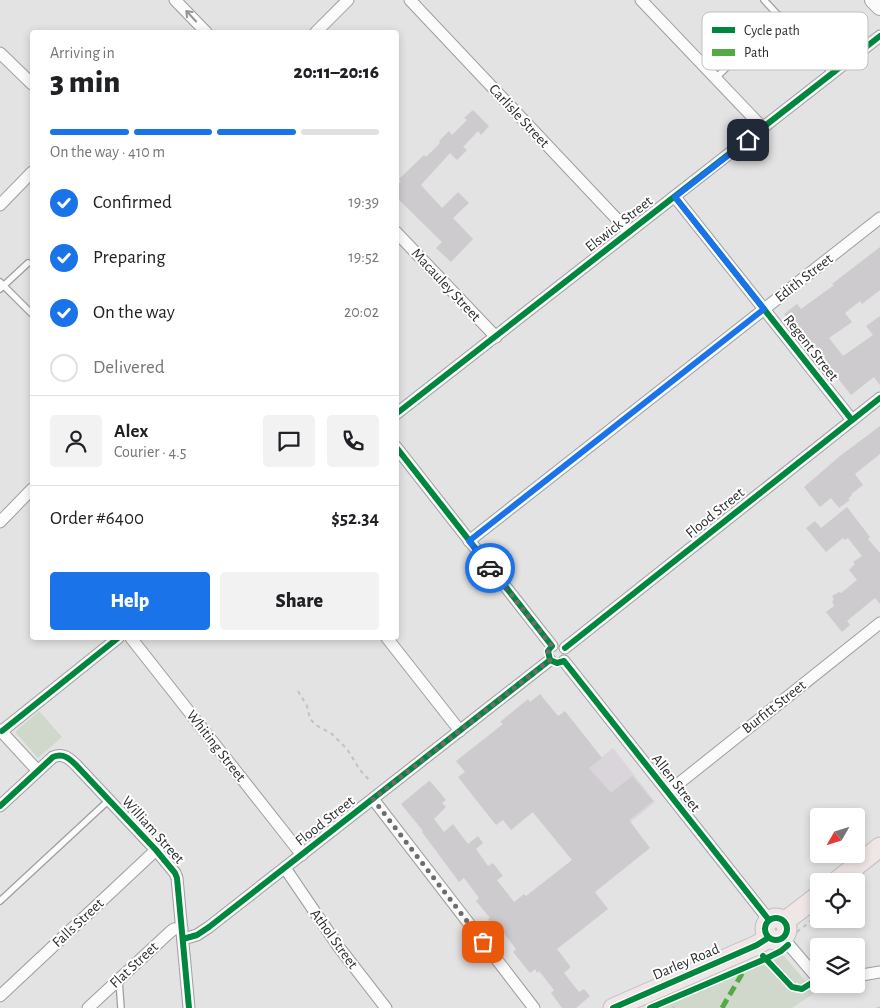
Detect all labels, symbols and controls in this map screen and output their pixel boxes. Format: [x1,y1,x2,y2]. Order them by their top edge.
one-way arrow [185,10,197,23]
legend [702,12,868,70]
text: Cycle path [744,24,800,38]
text: Arriving in [50,45,115,61]
text: Path [744,46,769,60]
text: 20:11–20:16 [294,63,379,82]
text: 3 min [50,66,120,98]
street label: Carlisle Street [486,81,552,151]
pin [727,119,769,161]
icon: home [734,126,762,154]
text: On the way · 410 m [50,144,165,160]
icon: check [50,189,78,217]
text: Confirmed [93,193,172,212]
street label: Elswick Street [583,193,656,255]
text: 19:39 [348,194,379,210]
icon: check [50,244,78,272]
street label: Macauley Street [409,246,484,325]
text: Preparing [93,248,166,267]
text: 19:52 [348,249,379,265]
street label: Edith Street [772,251,836,305]
icon: check [50,299,78,327]
text: On the way [93,303,175,322]
text: 20:02 [344,304,379,320]
street label: Regent Street [781,312,841,384]
text: Delivered [93,358,165,377]
button: person [50,415,102,467]
button: chat [263,415,315,467]
button: phone [327,415,379,467]
text: Alex [114,422,148,441]
text: Courier · 4.5 [114,444,186,460]
street label: Flood Street [683,485,747,541]
text: Order #6400 [50,509,144,528]
text: $52.34 [331,509,379,528]
courier [465,543,515,593]
icon: car [476,554,504,582]
button: Help [50,572,210,630]
button: Share [220,572,379,630]
street label: Burfitt Street [739,678,809,736]
street label: Whiting Street [184,708,248,785]
street label: Allen Street [649,751,703,815]
street label: Flood Street [293,793,358,849]
street label: William Street [119,794,187,867]
north arrow [810,808,865,862]
map controls [810,808,865,993]
button: locate [810,873,865,928]
street label: Falls Street [50,896,107,950]
street label: Athol Street [307,906,361,972]
pin [462,921,504,963]
icon: bag [469,928,497,956]
button: layers [810,938,865,993]
street label: Flat Street [107,939,161,991]
street label: Darley Road [651,941,722,983]

